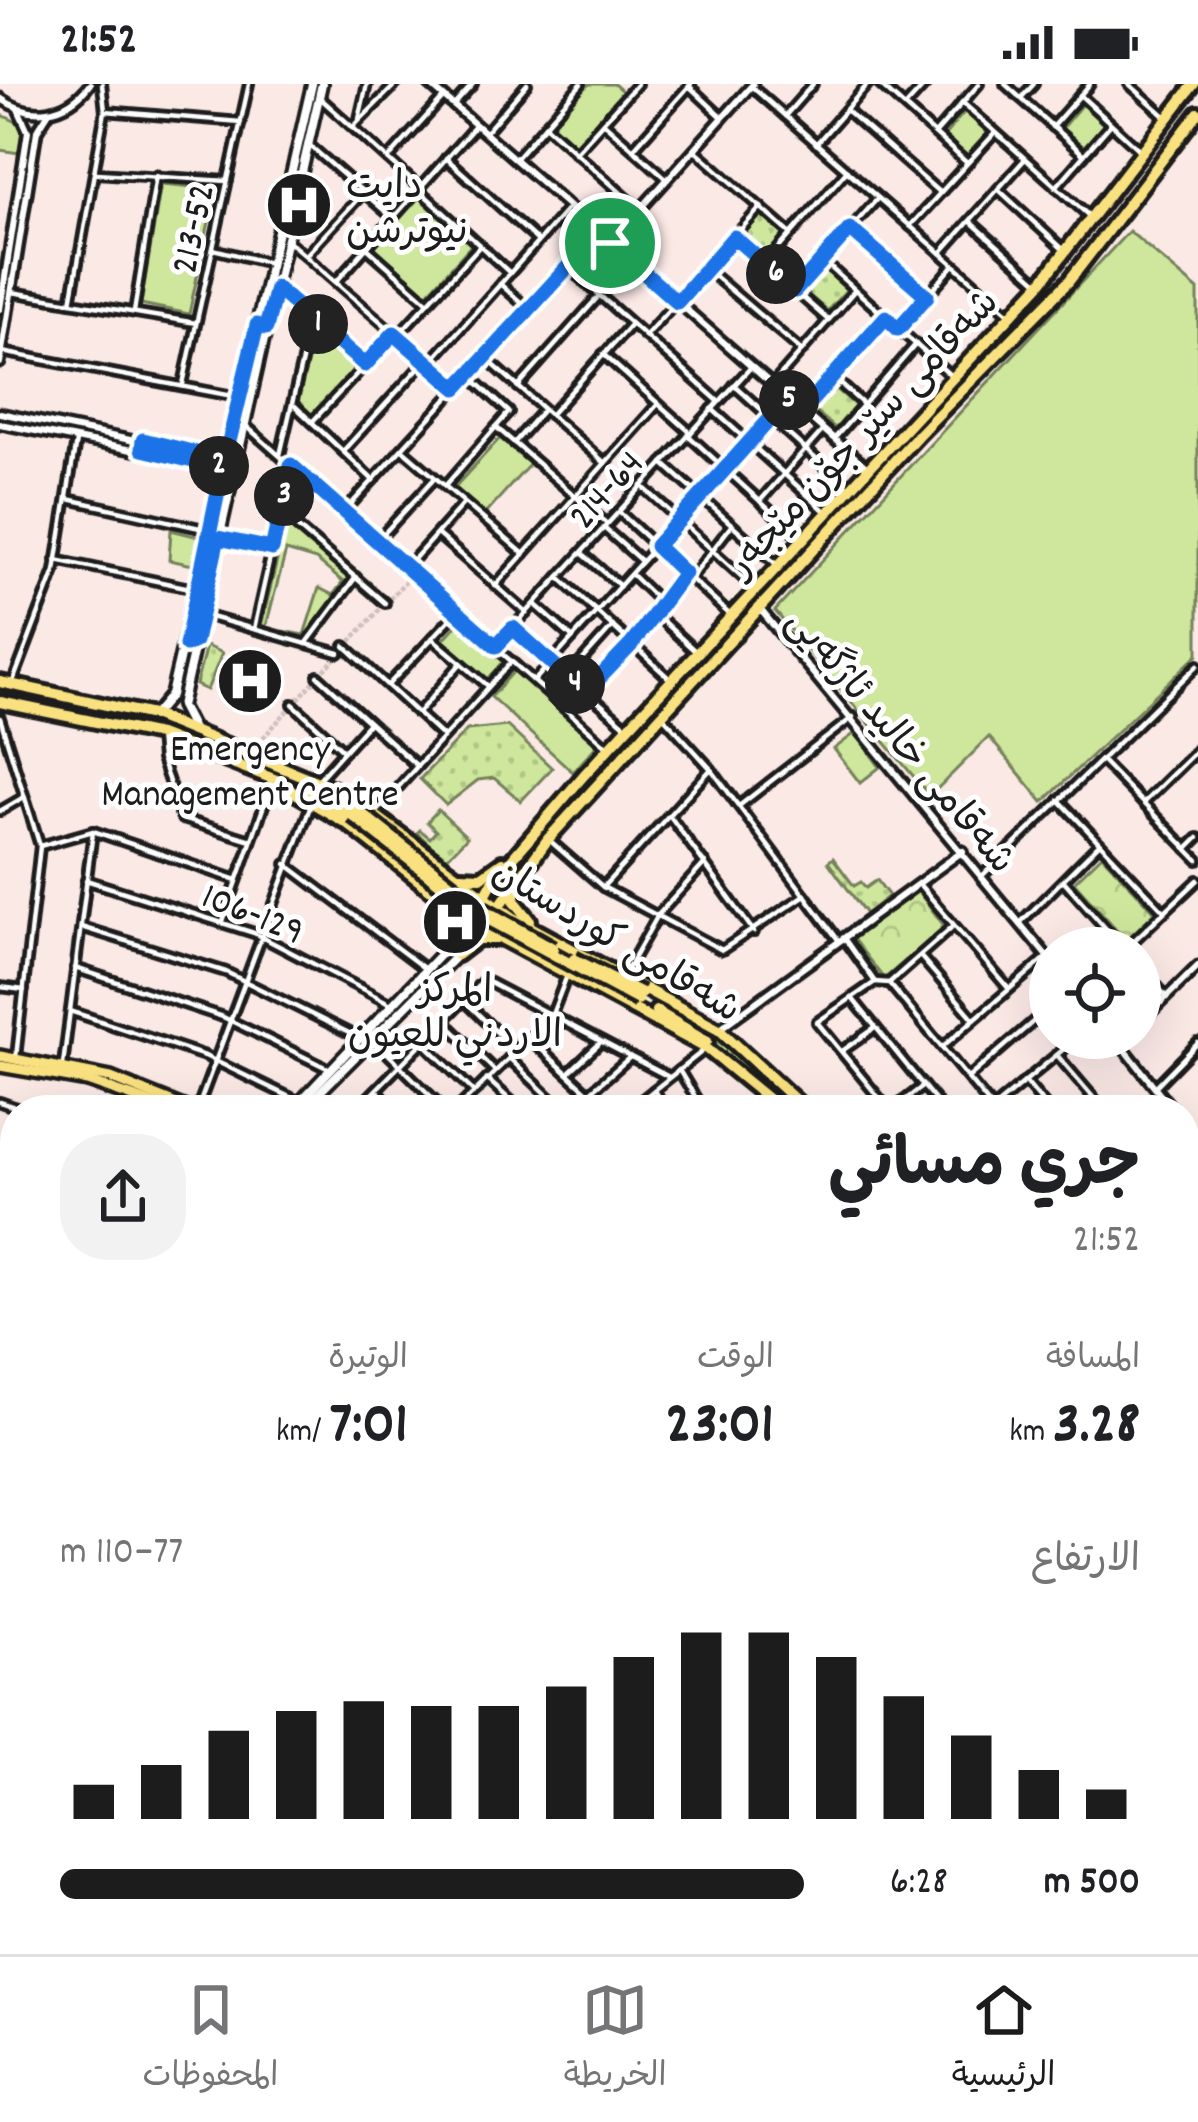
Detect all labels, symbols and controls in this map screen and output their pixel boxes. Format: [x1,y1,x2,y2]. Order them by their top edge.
text: 21:52 [60,10,138,74]
place label: دايت نيوترشن [346,162,468,262]
hospital icon: دايت نيوترشن [264,170,334,240]
street label: 213-52 [160,179,233,280]
pin [559,192,661,294]
icon: arrive [577,210,643,276]
pin: 6 [746,244,806,304]
text: 6 [768,250,784,297]
street label: شەقامی سێر جۆن مێجەر [715,279,1015,594]
pin: 1 [288,294,348,354]
text: 1 [314,300,322,347]
pin: 5 [759,370,819,430]
text: 5 [781,376,797,423]
pin: 2 [189,436,249,496]
street label: 214-64 [558,440,660,544]
text: 2 [212,442,226,489]
pin: 3 [254,466,314,526]
text: 3 [277,472,291,519]
street label: شەقامی خالید ئاژگەیی [770,598,1026,888]
hospital icon: Emergency Management Centre [215,646,285,716]
pin: 4 [545,654,605,714]
text: 4 [568,660,582,707]
place label: Emergency Management Centre [101,725,399,825]
street label: شەقامی کوردستان [480,847,750,1040]
street label: 106-129 [192,872,311,962]
hospital icon: المركز الاردني للعيون [420,887,490,957]
map controls [1029,927,1161,1059]
button: locate [1029,927,1161,1059]
place label: المركز الاردني للعيون [348,966,562,1066]
text: جري مسائي [828,1123,1140,1217]
button: share [60,1134,186,1260]
text: 21:52 [1073,1215,1140,1270]
text: الوتيرة [328,1337,408,1384]
text: الوقت [697,1337,774,1384]
text: المسافة [1046,1337,1140,1384]
text: 7:01 [329,1385,408,1471]
text: 23:01 [665,1385,774,1471]
text: 3.28 [1053,1385,1140,1471]
text: /km [276,1410,329,1457]
text: km [1009,1410,1053,1457]
text: 77–110 m [60,1527,183,1582]
text: الارتفاع [1031,1535,1140,1590]
text: 6:28 [890,1857,948,1912]
text: 500 m [1044,1857,1140,1912]
tab: المحفوظات [143,1977,278,2103]
tab: الخريطة [564,1977,667,2103]
tab: الرئيسية [952,1977,1055,2103]

